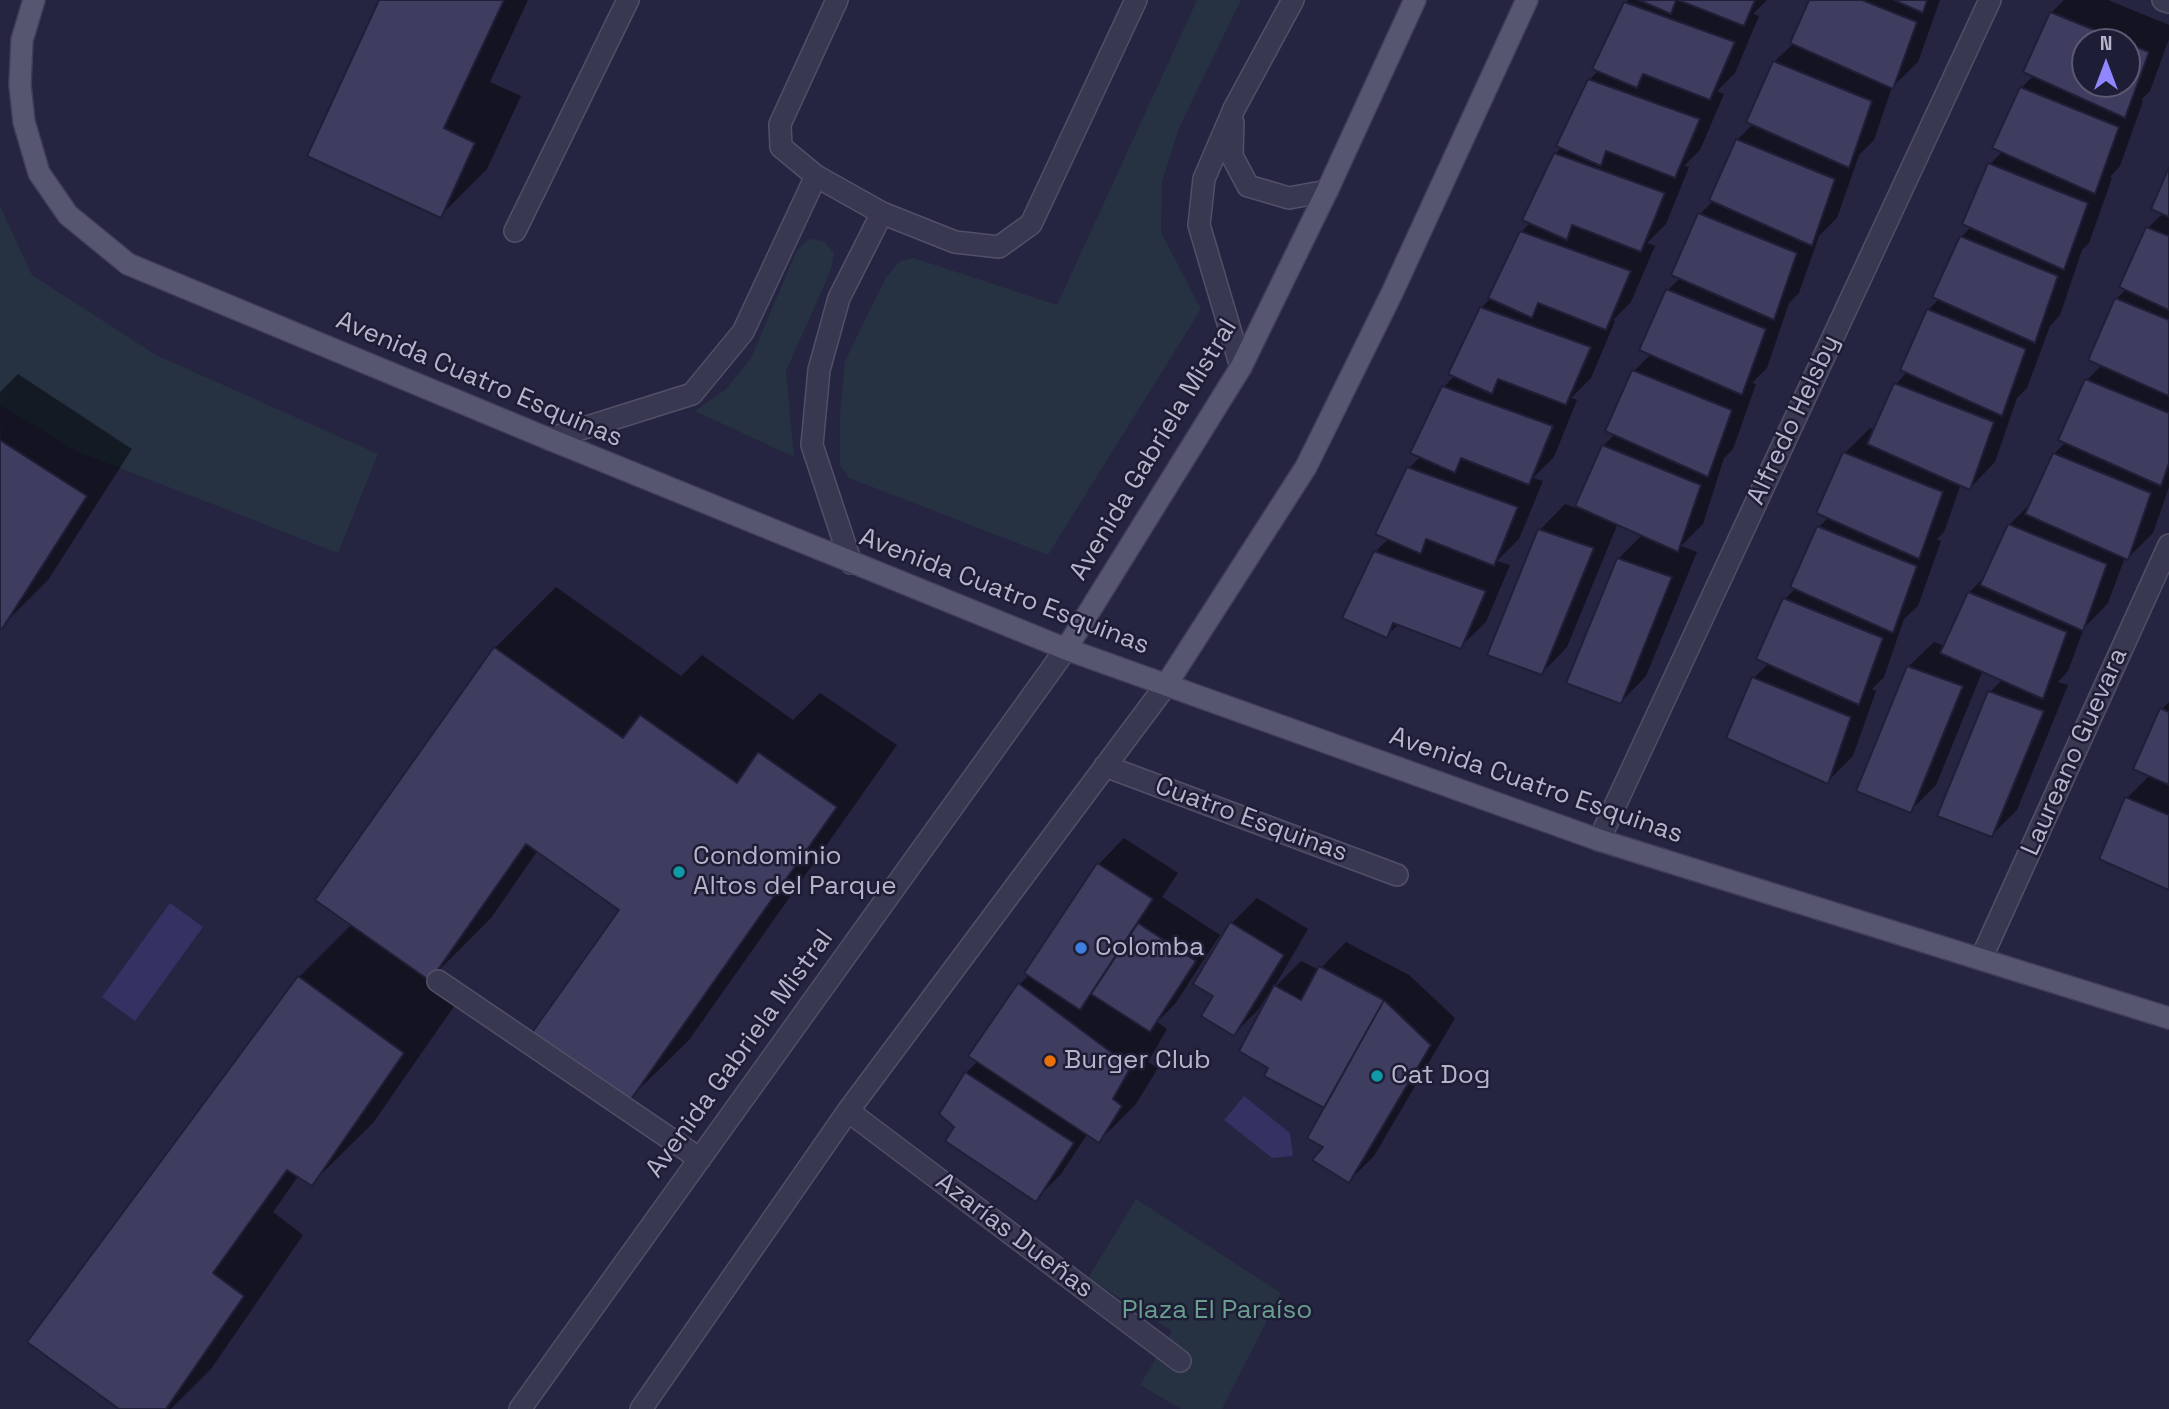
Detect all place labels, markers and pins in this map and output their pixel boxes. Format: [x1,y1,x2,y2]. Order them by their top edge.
place label: Condominio Altos del Parque [693,841,897,903]
marker: Condominio Altos del Parque [671,864,687,880]
place label: Colomba [1095,932,1204,964]
marker: Colomba [1073,940,1089,956]
place label: Burger Club [1064,1045,1211,1077]
marker: Burger Club [1042,1053,1058,1069]
place label: Cat Dog [1391,1060,1490,1092]
marker: Cat Dog [1369,1068,1385,1084]

